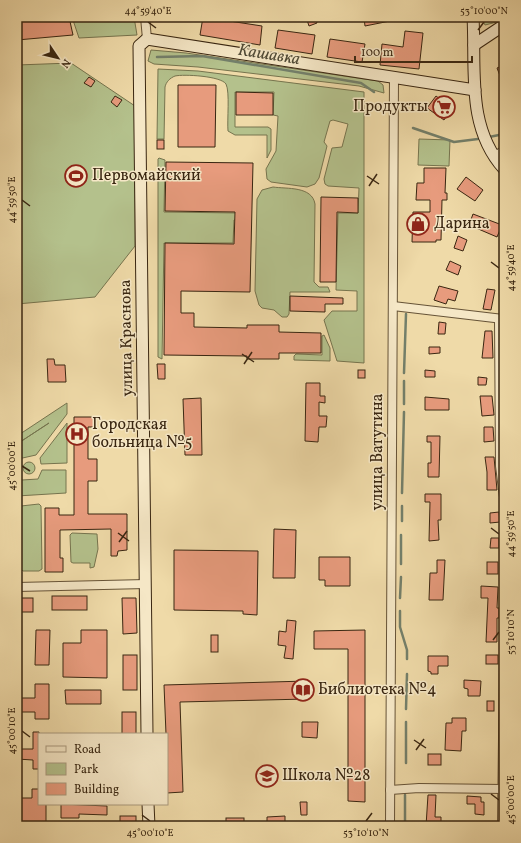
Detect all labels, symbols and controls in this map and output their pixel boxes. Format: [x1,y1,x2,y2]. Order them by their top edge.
text: 44°59'40"E [124,4,172,18]
text: 53°10'00"N [460,4,509,18]
north arrow [38,38,78,78]
scale bar [355,38,472,64]
water label: Кашавка [236,39,302,71]
text: 100 m [361,45,394,61]
text: N [57,55,73,70]
supermarket icon: Продукты [431,94,457,120]
place label: Продукты [353,96,428,118]
sports icon: Первомайский [63,163,89,189]
place label: Первомайский [92,165,201,187]
text: 44°59'50"E [5,177,19,223]
shop icon: Дарина [405,211,431,237]
place label: Дарина [434,213,490,235]
text: 44°59'40"E [504,244,518,292]
street label: улица Краснова [115,279,139,397]
street label: улица Ватутина [367,393,389,511]
place label: Городская больница №5 [92,414,192,454]
hospital icon: Городская больница №5 [64,421,90,447]
text: 45°00'00"E [5,441,19,491]
text: 44°59'50"E [504,511,518,557]
text: 53°10'10"N [504,608,518,655]
library icon: Библиотека №4 [290,677,316,703]
place label: Библиотека №4 [318,679,437,701]
text: 45°00'10"E [5,707,19,755]
legend [38,733,168,805]
text: Road [74,742,101,758]
text: Park [74,762,99,778]
school or university icon: Школа №28 [254,763,280,789]
place label: Школа №28 [282,765,370,787]
text: 45°00'00"E [504,775,518,825]
text: Building [74,782,119,798]
text: 45°00'10"E [126,826,174,840]
text: 53°10'10"N [343,826,390,840]

